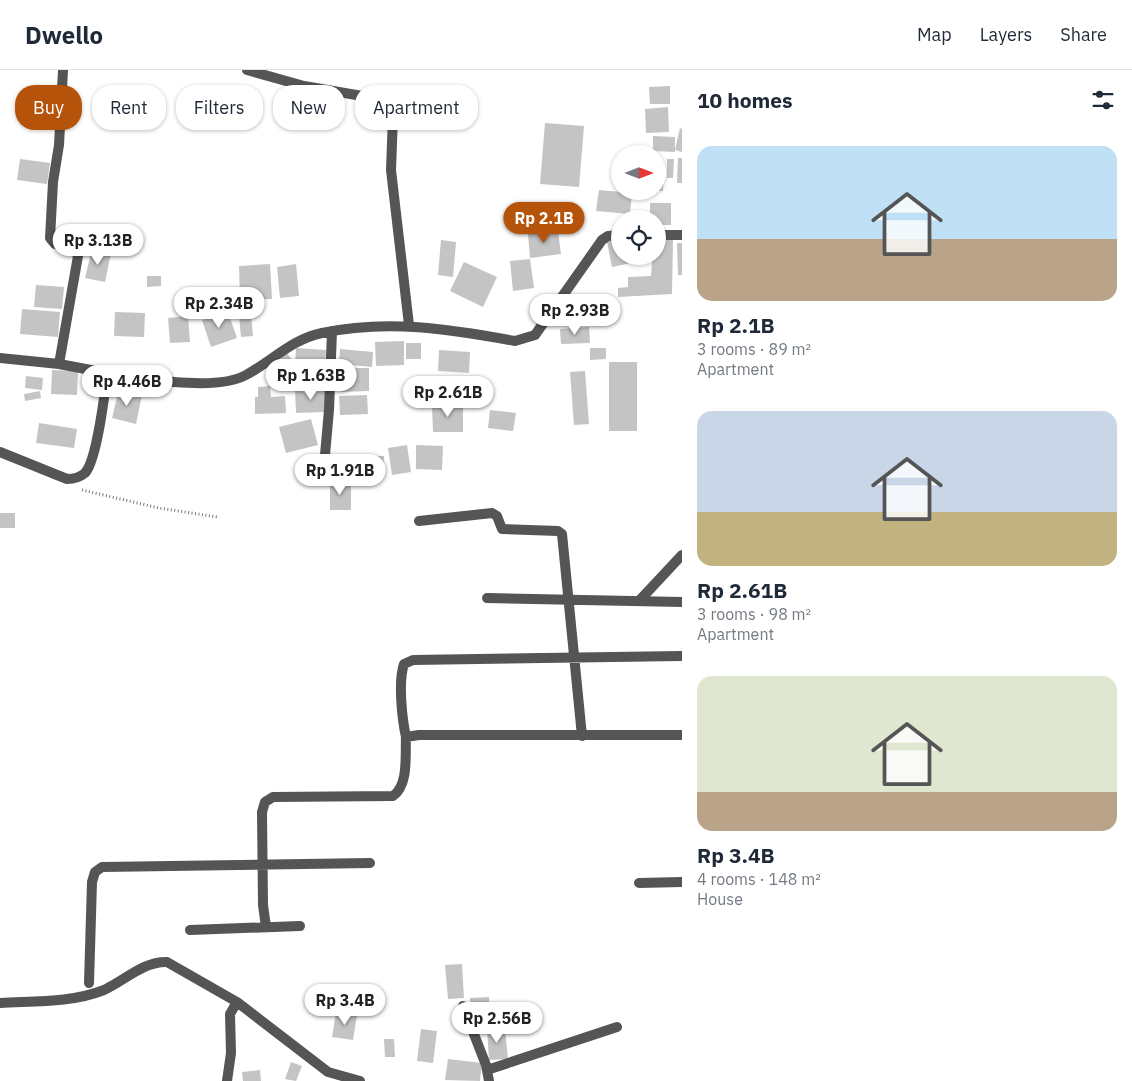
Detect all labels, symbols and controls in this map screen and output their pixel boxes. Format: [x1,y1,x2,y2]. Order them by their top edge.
text: Dwello [25,19,103,51]
text: Map [917,23,952,46]
text: Layers [980,23,1032,46]
text: Share [1060,23,1107,46]
chip: Buy [15,85,82,130]
chip: Rent [92,85,166,130]
chip: Filters [176,85,263,130]
chip: New [273,85,345,130]
chip: Apartment [355,85,478,130]
text: 10 homes [697,86,793,114]
icon: filters [1089,86,1117,114]
north arrow [611,145,666,200]
map controls [611,145,666,265]
icon: home [862,179,952,269]
pin: Rp 2.1B [498,202,590,244]
text: Rp 2.1B [514,208,574,228]
button: locate [611,210,666,265]
pin: Rp 3.13B [46,224,150,266]
text: Rp 3.13B [64,230,132,250]
pin: Rp 2.34B [167,286,271,329]
text: Rp 2.34B [185,293,253,313]
pin: Rp 2.93B [523,294,627,336]
text: Rp 2.93B [541,300,609,320]
text: Rp 2.1B [697,311,775,339]
text: 3 rooms · 89 m² [697,339,811,359]
pin: Rp 1.63B [259,358,363,401]
text: Apartment [697,359,774,379]
pin: Rp 4.46B [75,364,179,407]
text: Rp 1.63B [277,365,345,385]
text: Rp 4.46B [93,371,161,391]
pin: Rp 2.61B [396,376,500,418]
text: Rp 2.61B [414,382,482,402]
icon: home [862,444,952,534]
pin: Rp 1.91B [288,454,392,496]
text: Rp 1.91B [306,460,374,480]
text: Rp 2.61B [697,576,787,604]
text: 3 rooms · 98 m² [697,604,811,624]
text: Apartment [697,624,774,644]
icon: home [862,709,952,799]
text: Rp 3.4B [697,841,775,869]
text: 4 rooms · 148 m² [697,869,821,889]
text: House [697,889,743,909]
pin: Rp 3.4B [299,984,391,1026]
text: Rp 3.4B [315,990,375,1010]
pin: Rp 2.56B [445,1002,549,1044]
text: Rp 2.56B [463,1008,531,1028]

